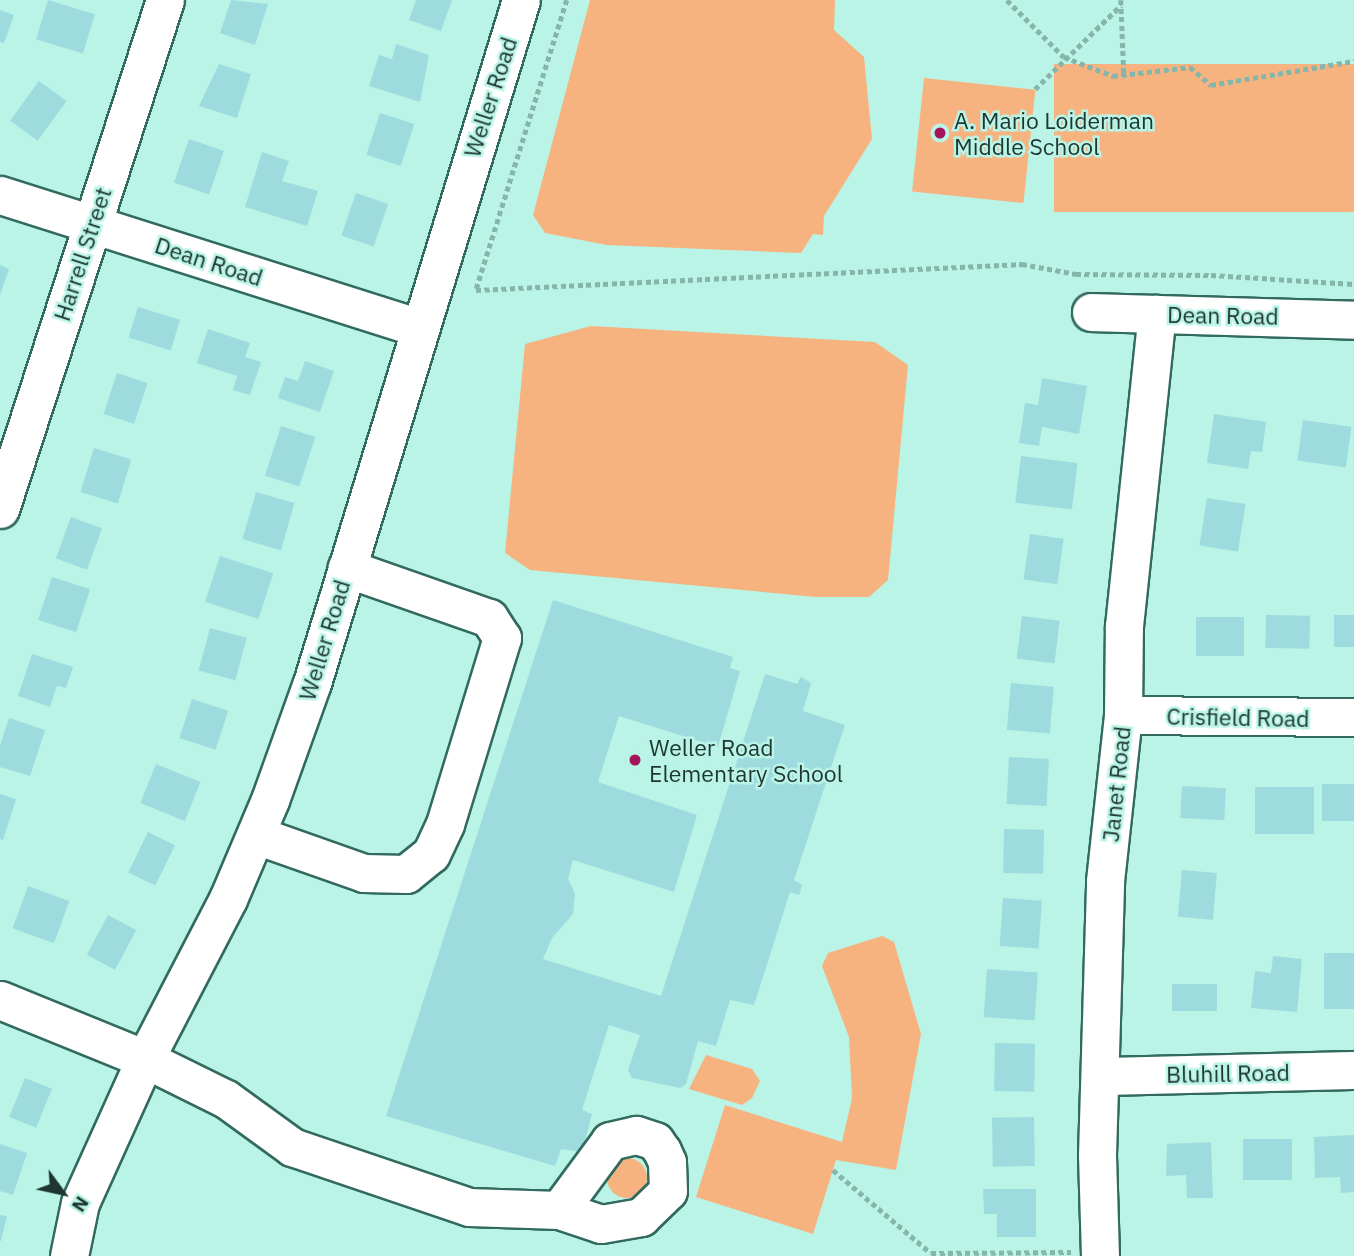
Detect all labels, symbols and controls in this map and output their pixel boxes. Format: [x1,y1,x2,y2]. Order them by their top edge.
street label: Weller Road [458,34,522,160]
place label: A. Mario Loiderman Middle School [954,106,1154,160]
marker: A. Mario Loiderman Middle School [932,125,948,141]
street label: Harrell Street [47,184,117,324]
street label: Dean Road [152,231,266,291]
street label: Dean Road [1167,300,1279,330]
street label: Weller Road [293,576,355,704]
street label: Crisfield Road [1166,702,1310,732]
street label: Janet Road [1096,725,1136,843]
place label: Weller Road Elementary School [649,733,843,787]
marker: Weller Road Elementary School [627,752,643,768]
street label: Bluhill Road [1166,1058,1290,1088]
north arrow [28,1158,98,1228]
text: N [67,1192,94,1217]

